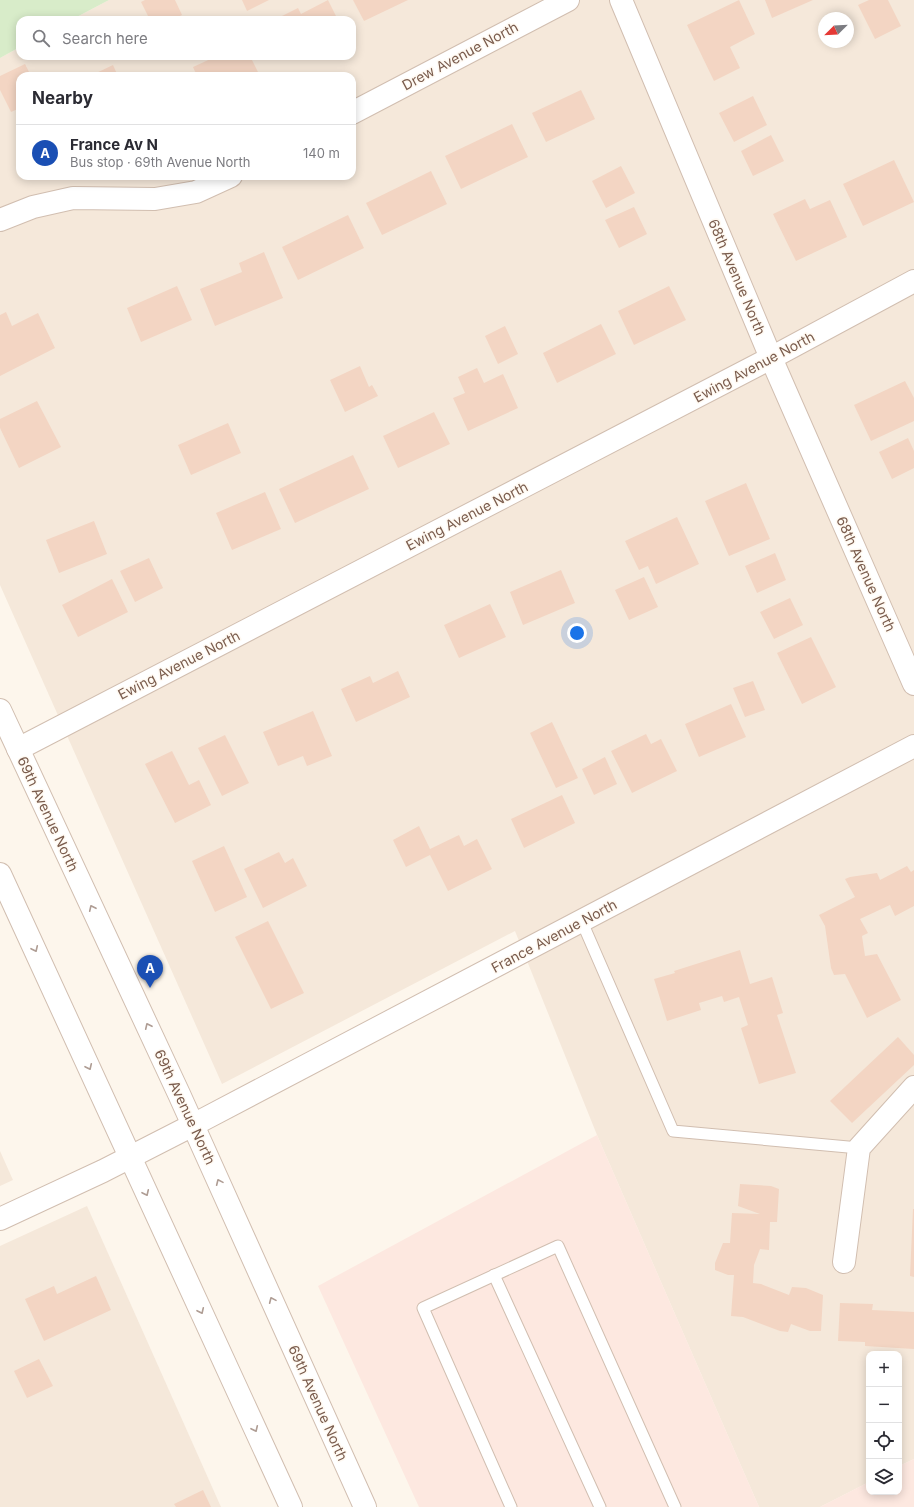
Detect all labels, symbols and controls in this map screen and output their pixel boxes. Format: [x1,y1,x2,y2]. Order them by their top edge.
north arrow [818,12,854,48]
search box [16,16,356,60]
street label: Drew Avenue North [399,18,521,93]
icon: search [30,27,52,49]
text: Search here [62,29,148,48]
text: Nearby [32,88,93,108]
text: France Av N [70,135,158,154]
text: A [40,145,50,161]
text: 140 m [303,145,340,161]
text: Bus stop · 69th Avenue North [70,154,250,170]
street label: 68th Avenue North [705,216,770,337]
street label: Ewing Avenue North [690,327,817,406]
street label: Ewing Avenue North [403,477,531,554]
street label: 68th Avenue North [833,513,900,634]
your location [567,623,587,643]
street label: Ewing Avenue North [115,626,243,703]
street label: 69th Avenue North [14,754,83,874]
street label: France Avenue North [488,895,619,976]
one-way arrow [89,905,97,912]
one-way arrow [30,945,38,952]
pin: A [137,955,163,988]
one-way arrow [145,1022,153,1030]
street label: 69th Avenue North [151,1047,220,1167]
one-way arrow [84,1063,92,1070]
one-way arrow [216,1178,224,1186]
one-way arrow [141,1189,149,1196]
one-way arrow [269,1297,277,1305]
one-way arrow [196,1307,204,1314]
street label: 69th Avenue North [285,1342,352,1463]
map controls [866,1351,902,1495]
button: + [866,1351,902,1387]
button: − [866,1387,902,1423]
button: locate [866,1423,902,1459]
one-way arrow [250,1425,258,1432]
button: layers [866,1459,902,1495]

